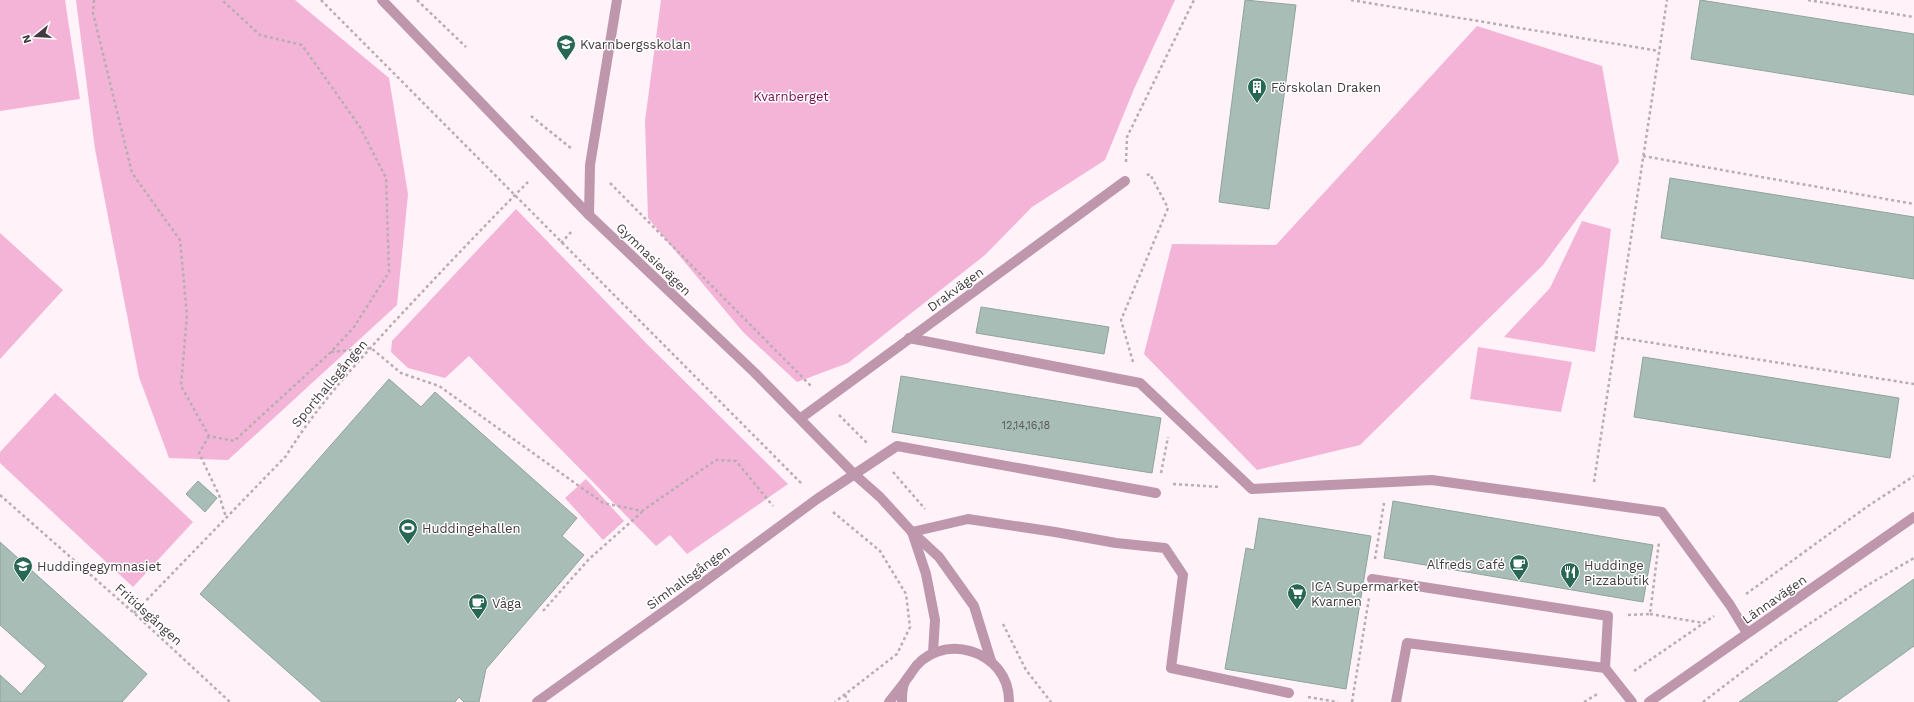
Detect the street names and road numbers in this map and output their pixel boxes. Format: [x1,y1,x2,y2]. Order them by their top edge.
street label: Gymnasievägen [613,220,694,299]
street label: Drakvägen [924,264,986,315]
street label: Sporthallsgången [288,337,370,430]
street label: Simhallsgången [644,542,733,613]
street label: Lännavägen [1739,572,1809,627]
street label: Fritidsgången [112,580,185,648]

